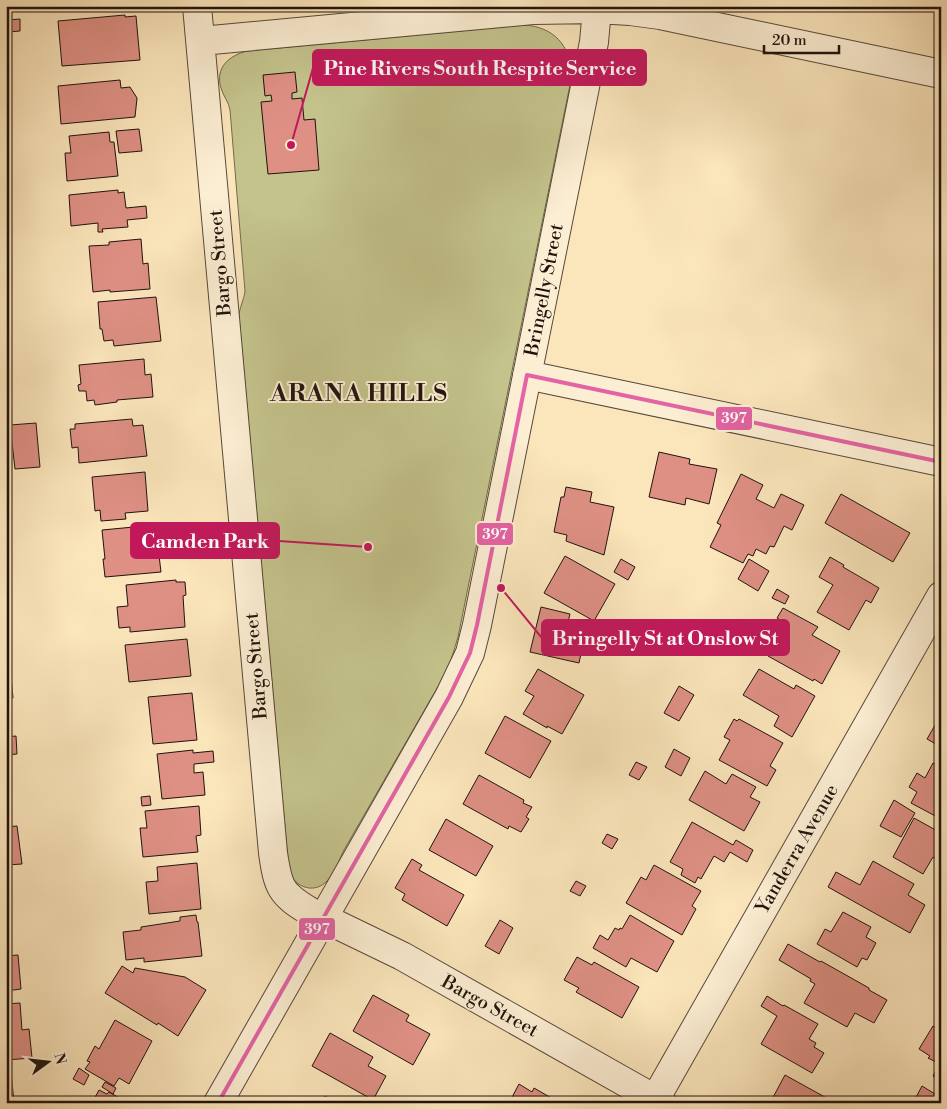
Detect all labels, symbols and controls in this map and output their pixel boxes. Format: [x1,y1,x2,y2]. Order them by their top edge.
scale bar [764,22,840,54]
text: 20 m [772,31,807,50]
callout: Pine Rivers South Respite Service [313,50,646,85]
text: Pine Rivers South Respite Service [324,57,637,82]
street label: Bargo Street [203,208,237,318]
street label: Bringelly Street [519,221,569,359]
district label: ARANA HILLS [269,379,448,409]
line badge: 397 [715,406,753,431]
text: 397 [721,410,747,428]
line badge: 397 [476,522,514,546]
callout: Camden Park [131,523,279,558]
text: 397 [482,526,508,544]
text: Camden Park [141,530,270,555]
street label: Bargo Street [239,611,273,721]
callout: Bringelly St at Onslow St [542,620,789,655]
text: Bringelly St at Onslow St [552,627,779,652]
street label: Yanderra Avenue [750,780,844,919]
line badge: 397 [298,917,336,941]
text: 397 [304,921,330,939]
street label: Bargo Street [436,969,543,1043]
north arrow [22,1036,72,1086]
text: N [49,1051,70,1067]

